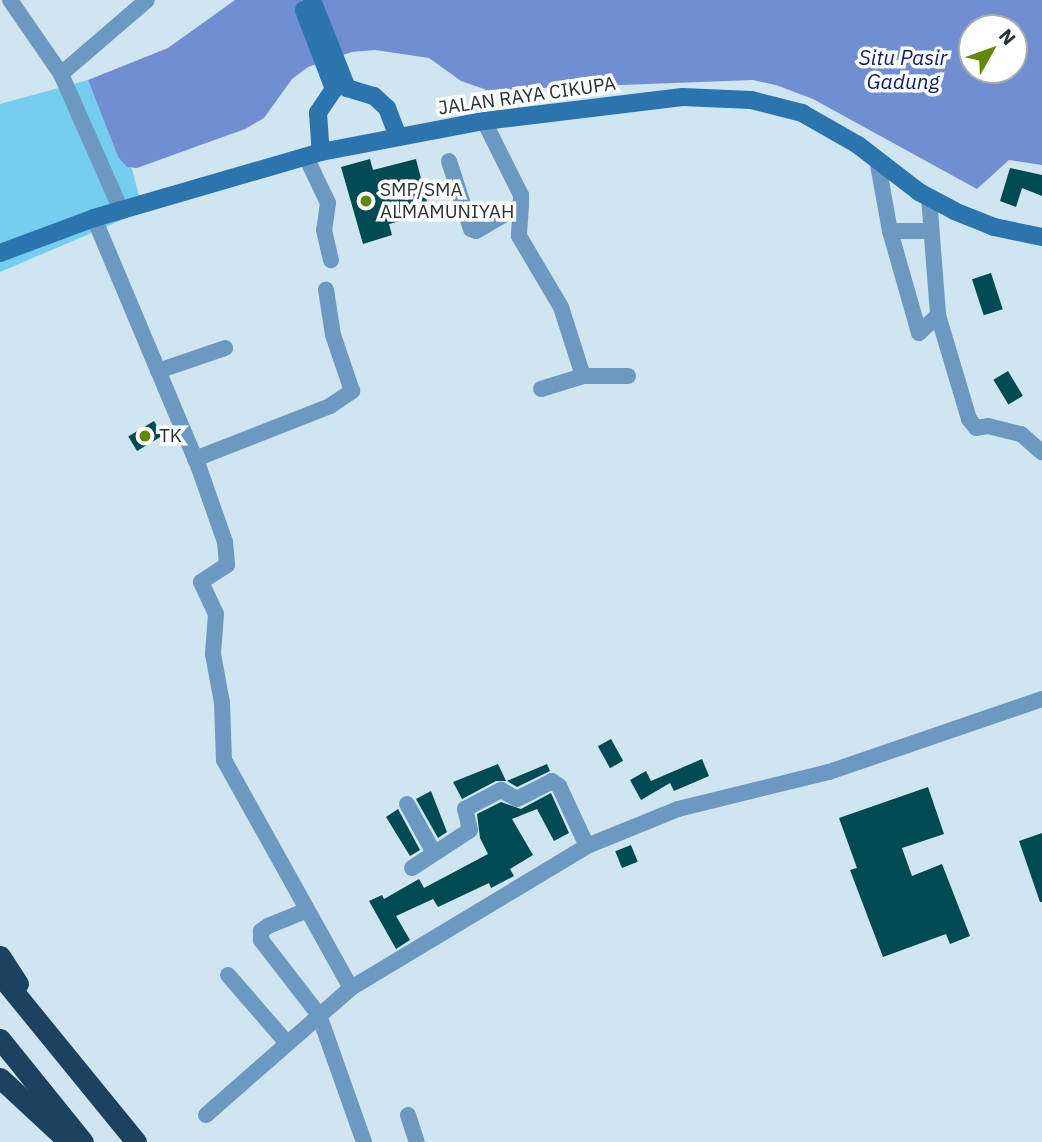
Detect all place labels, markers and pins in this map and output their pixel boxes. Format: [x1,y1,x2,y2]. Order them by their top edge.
place label: SMP/SMA ALMAMUNIYAH [380,179,514,223]
marker: SMP/SMA ALMAMUNIYAH [358,193,374,209]
place label: TK [159,425,182,447]
marker: TK [137,428,153,444]

